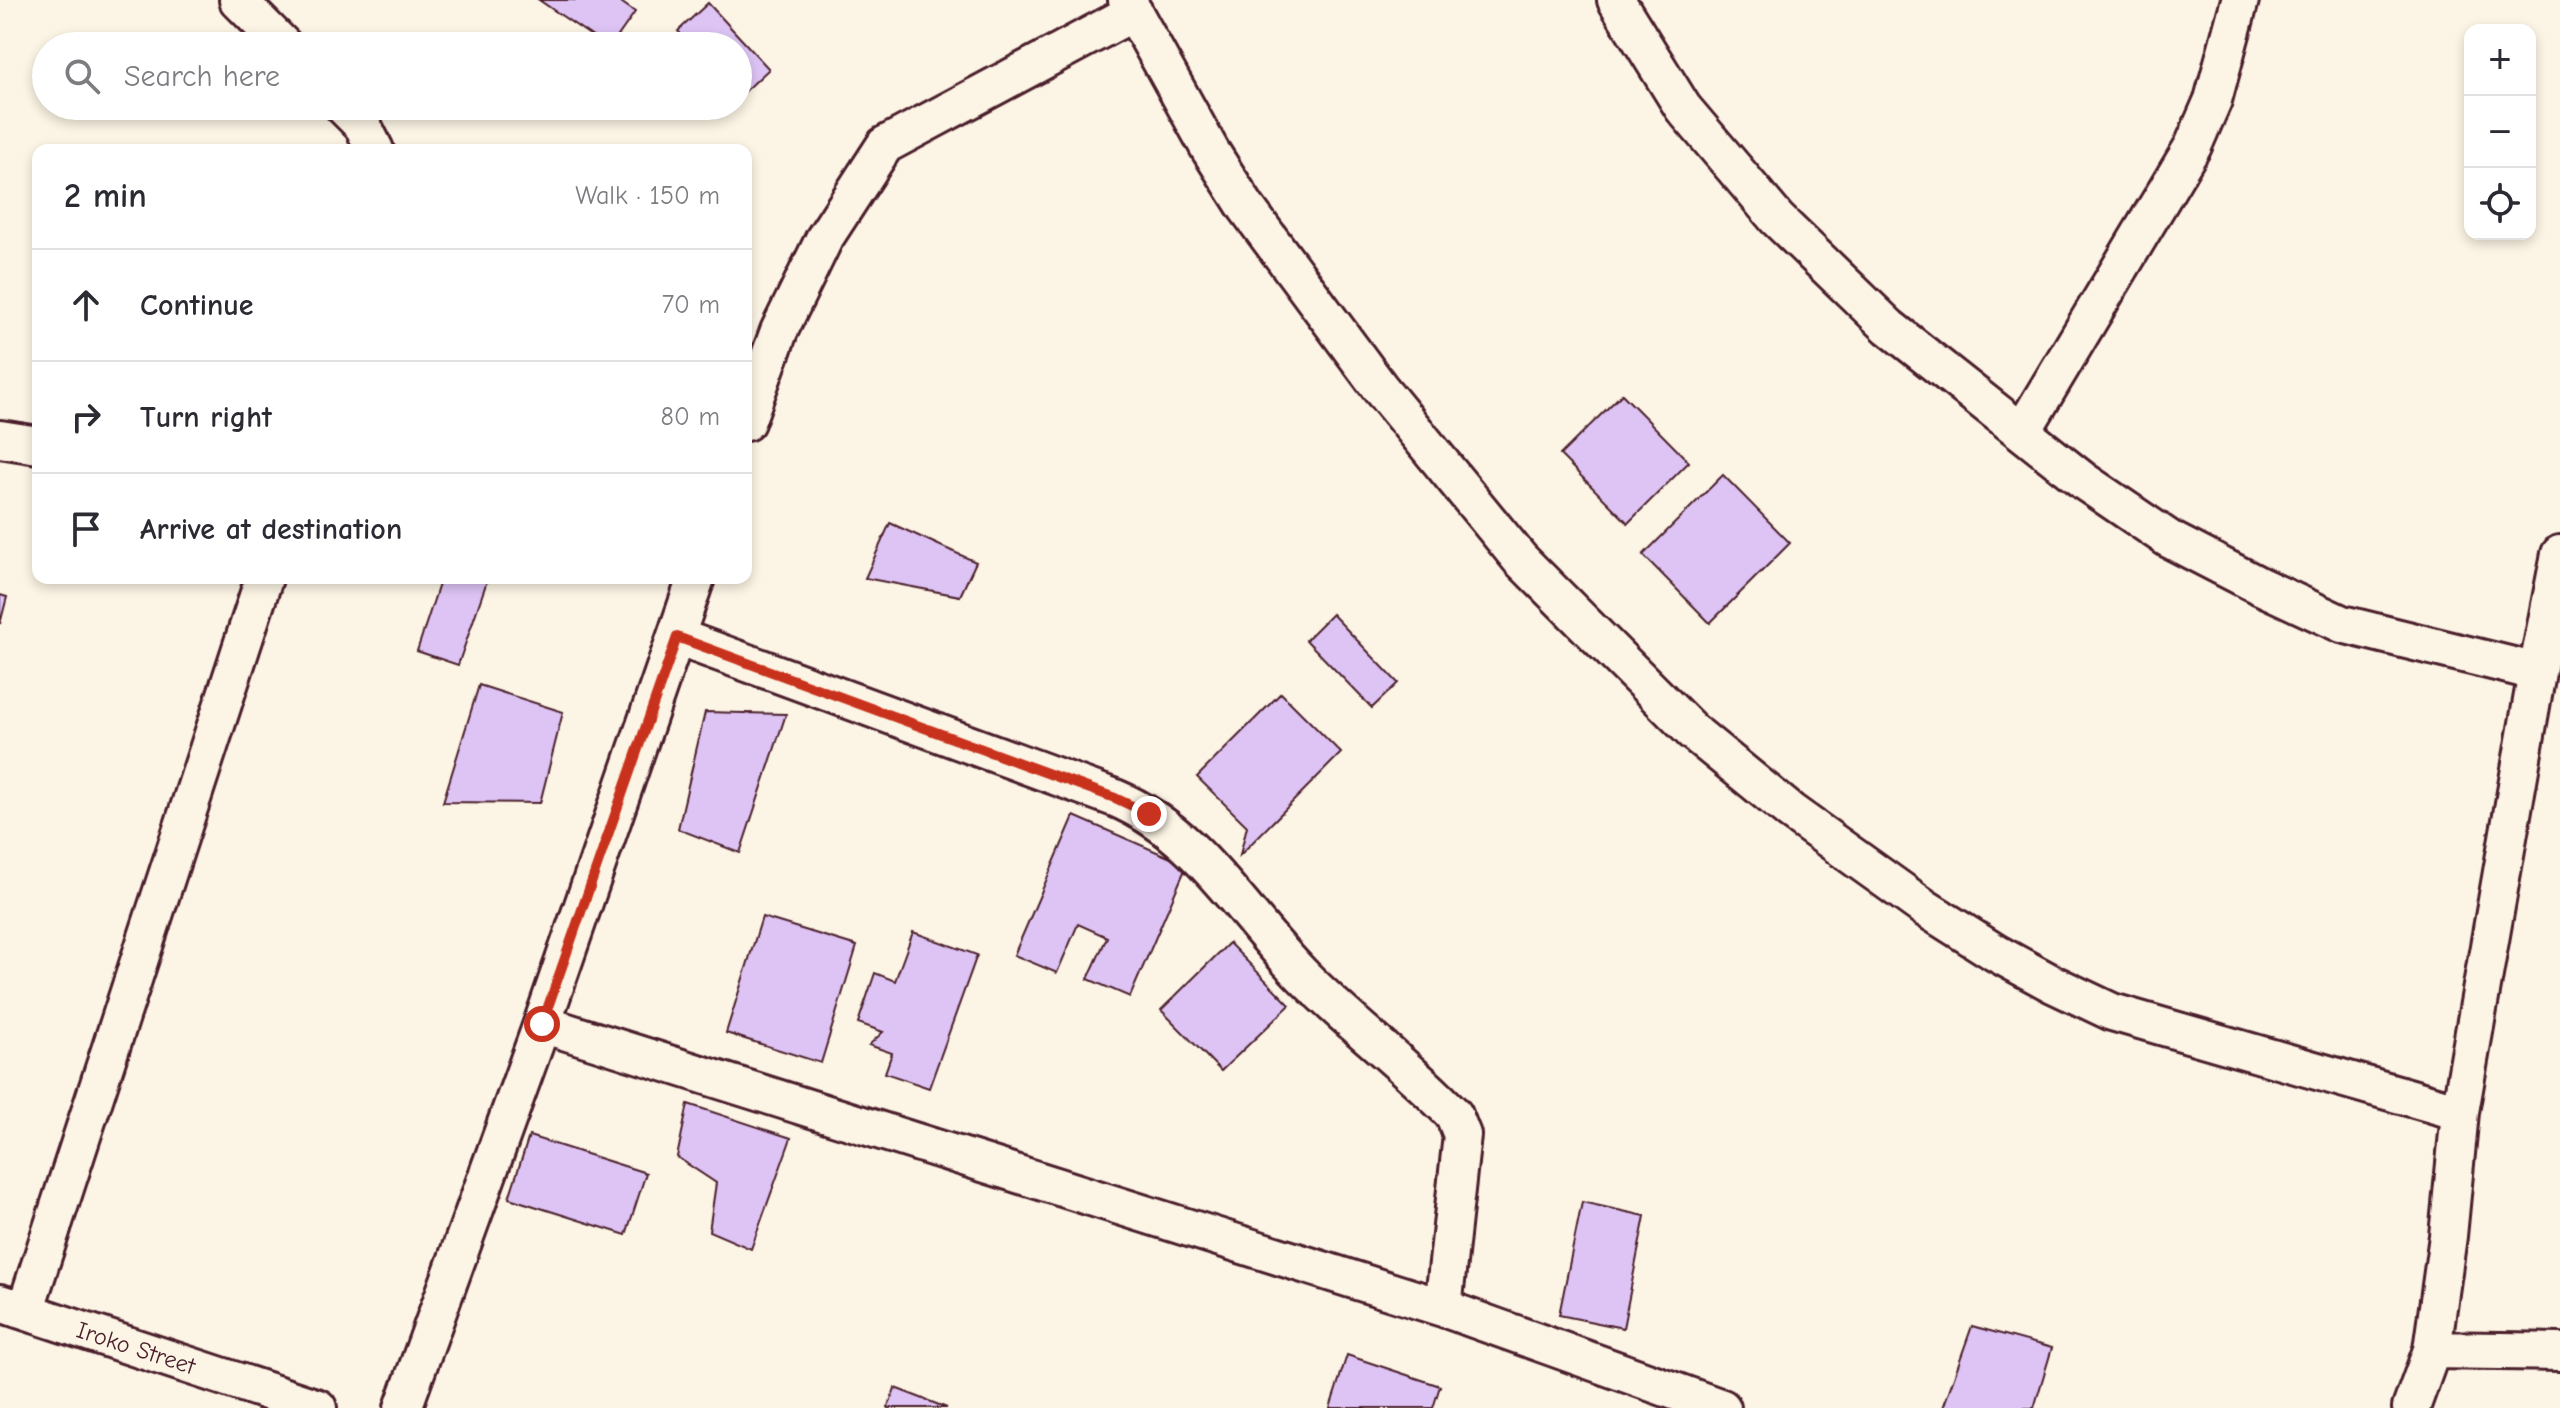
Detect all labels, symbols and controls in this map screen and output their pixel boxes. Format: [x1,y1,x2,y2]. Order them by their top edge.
map controls [2464,24,2536,240]
button: + [2464,24,2536,96]
search box [32,32,752,120]
icon: search [60,54,104,98]
text: Search here [124,59,280,94]
button: − [2464,96,2536,168]
button: locate [2464,168,2536,240]
text: 2 min [64,176,147,216]
text: Walk · 150 m [575,181,720,211]
icon: ahead [64,283,108,327]
text: Continue [140,288,254,323]
text: 70 m [662,290,720,320]
icon: right [64,395,108,439]
text: Turn right [140,400,272,435]
text: 80 m [661,402,720,432]
icon: arrive [64,507,108,551]
text: Arrive at destination [140,512,402,547]
route end [1131,796,1167,832]
route start [524,1006,560,1042]
street label: Iroko Street [73,1316,200,1381]

